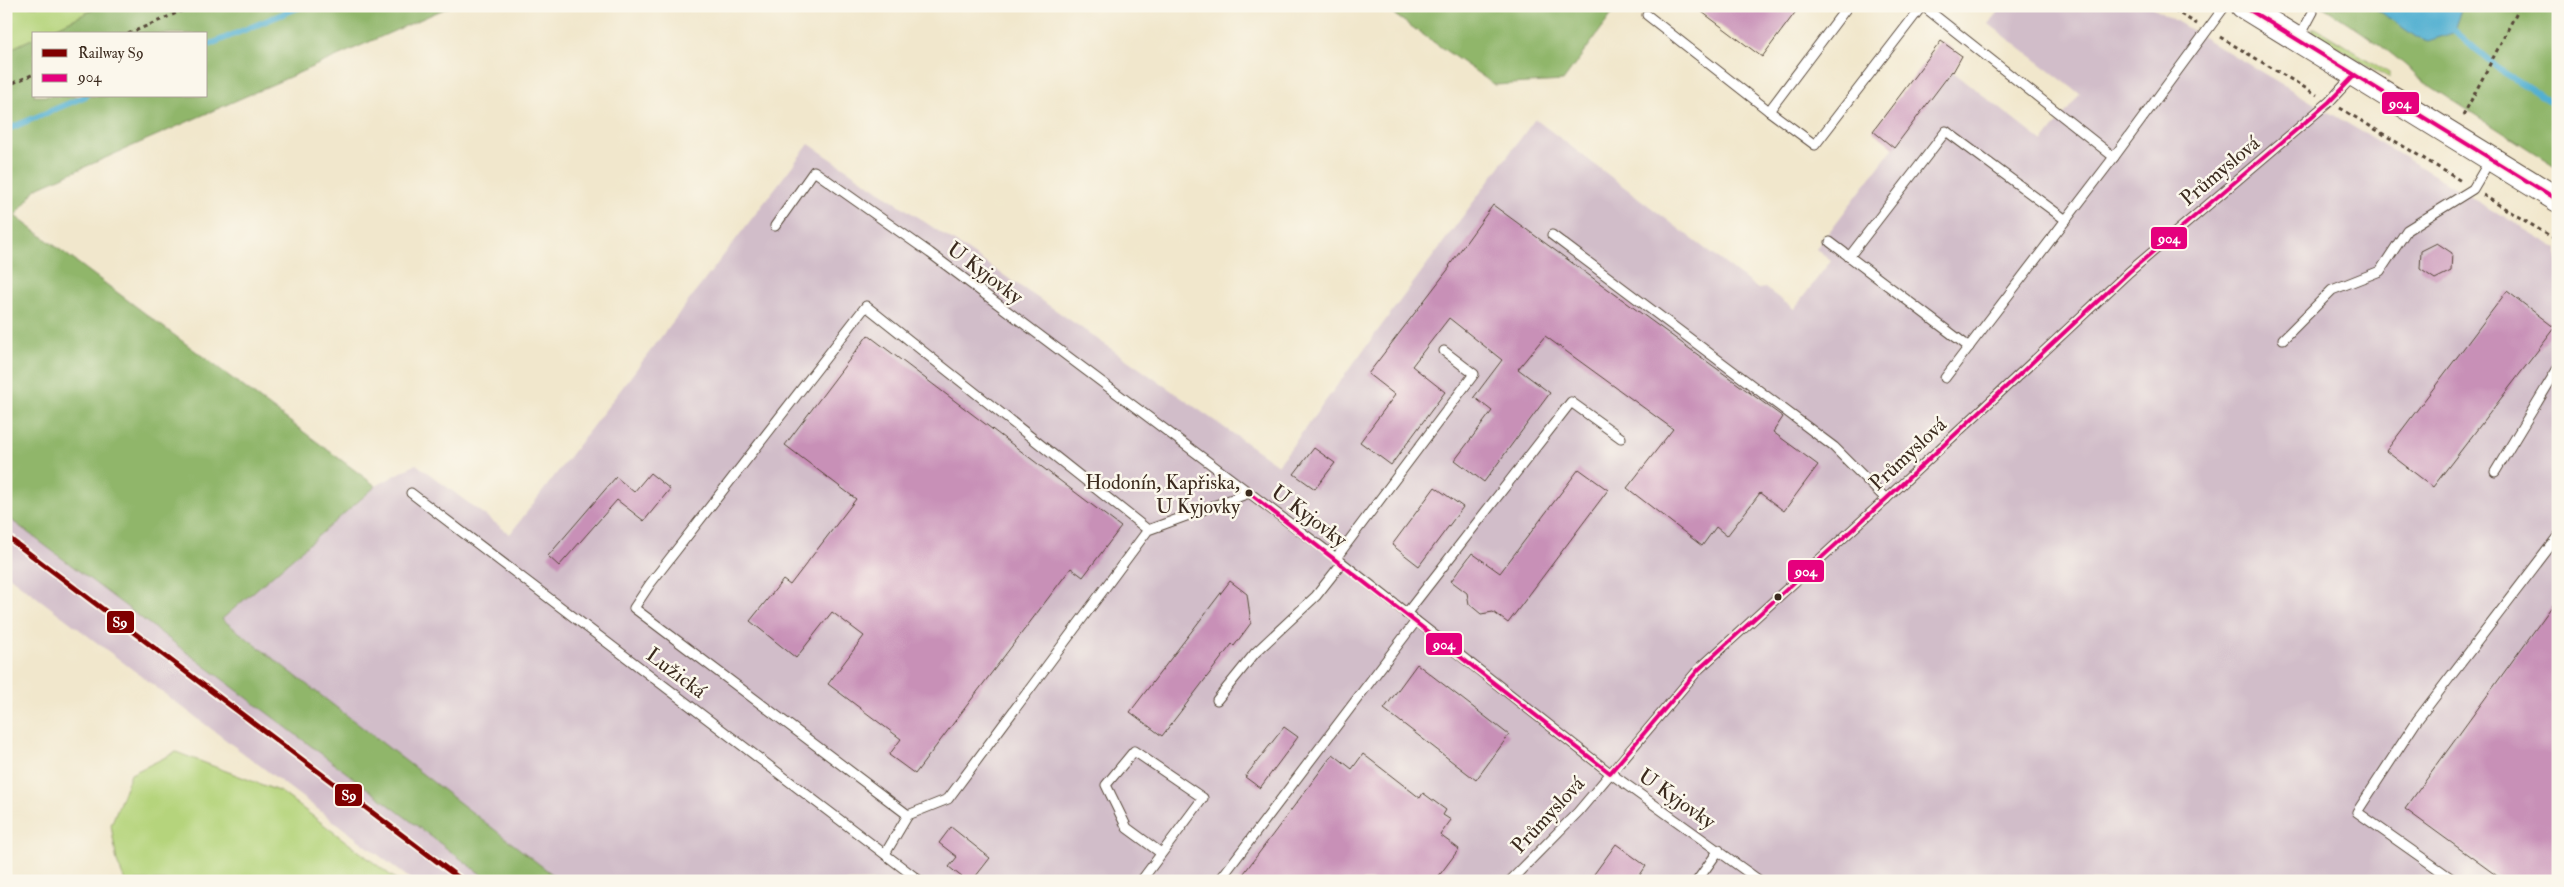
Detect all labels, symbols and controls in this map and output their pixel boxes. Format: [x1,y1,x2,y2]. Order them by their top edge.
legend [32,32,208,98]
text: Railway S9 [78,44,144,63]
text: 904 [77,68,102,87]
line badge: 904 [2381,91,2420,115]
text: 904 [2387,95,2412,112]
street label: Průmyslová [2175,130,2266,212]
line badge: 904 [2150,226,2188,250]
text: 904 [2156,230,2181,247]
street label: U Kyjovky [942,236,1029,311]
street label: Průmyslová [1864,411,1953,497]
place label: Hodonín, Kapřiska, U Kyjovky [1085,470,1241,519]
street label: U Kyjovky [1266,479,1353,554]
marker: Hodonín, Kapřiska, U Kyjovky [1244,488,1254,498]
line badge: 904 [1787,559,1825,583]
text: 904 [1793,563,1818,580]
unlabelled marker [1773,592,1783,602]
line badge: S9 [106,610,135,634]
text: S9 [113,614,127,631]
line badge: 904 [1425,632,1463,656]
text: 904 [1431,636,1456,653]
street label: Lužická [640,642,712,705]
street label: U Kyjovky [1633,763,1722,836]
street label: Průmyslová [1505,770,1591,859]
line badge: S9 [334,783,363,807]
text: S9 [342,787,356,804]

